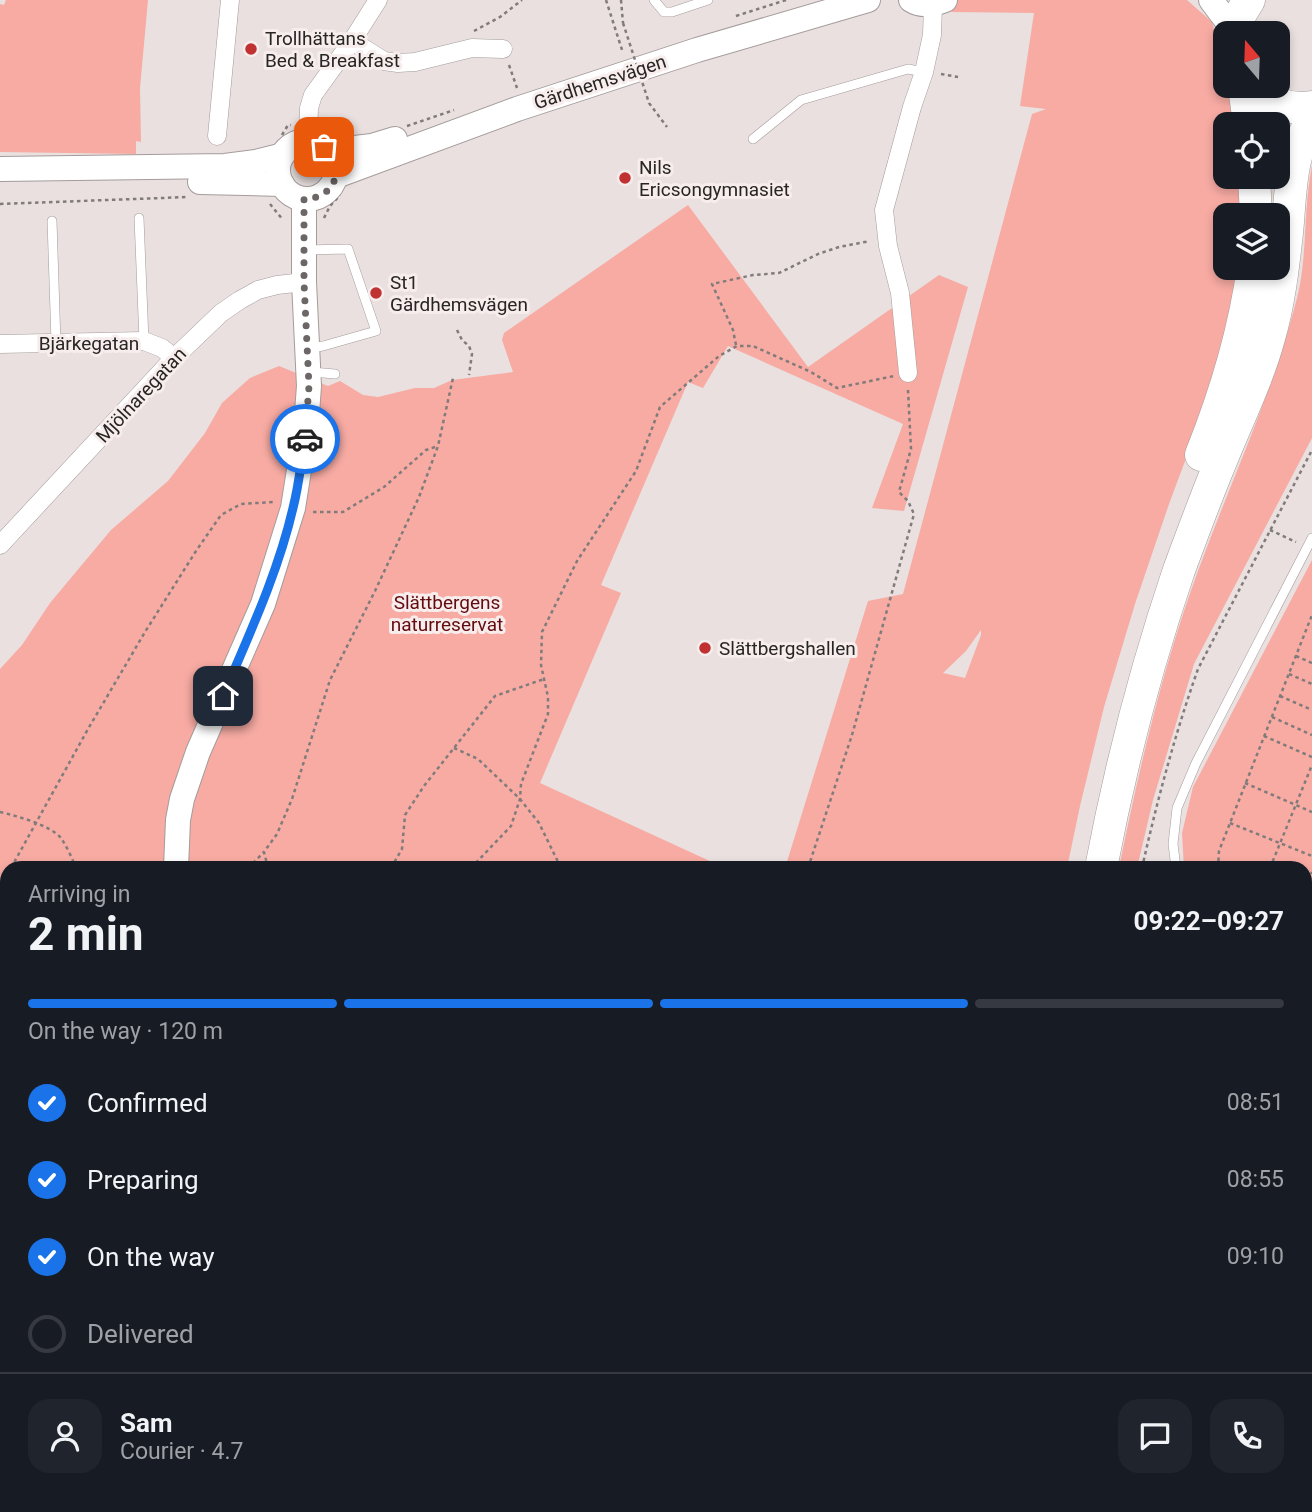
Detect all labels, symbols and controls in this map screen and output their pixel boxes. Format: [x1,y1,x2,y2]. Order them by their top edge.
north arrow [1213,21,1290,98]
map controls [1213,21,1290,280]
place label: Trollhättans Bed & Breakfast [265,27,400,72]
marker: Trollhättans Bed & Breakfast [243,41,259,57]
street label: Gärdhemsvägen [531,50,669,114]
button: locate [1213,112,1290,189]
pin [294,117,354,177]
icon: bag [305,128,343,166]
place label: Nils Ericsongymnasiet [639,156,790,201]
marker: Nils Ericsongymnasiet [617,170,633,186]
button: layers [1213,203,1290,280]
place label: St1 Gärdhemsvägen [390,271,528,316]
marker: St1 Gärdhemsvägen [368,285,384,301]
street label: Bjärkegatan [39,332,139,355]
street label: Mjölnaregatan [91,343,191,447]
courier [270,404,340,474]
icon: car [286,420,324,458]
park label: Slättbergens naturreservat [391,591,503,636]
place label: Slättbergshallen [719,637,856,660]
marker: Slättbergshallen [697,640,713,656]
pin [193,666,253,726]
icon: home [204,677,242,715]
text: Arriving in [28,881,131,908]
text: 09:22–09:27 [1134,906,1284,936]
text: 2 min [28,907,144,961]
text: On the way · 120 m [28,1018,223,1045]
icon: check [28,1084,66,1122]
text: Confirmed [87,1088,208,1118]
text: 08:51 [1227,1089,1284,1116]
icon: check [28,1161,66,1199]
text: Preparing [87,1165,199,1195]
text: 08:55 [1227,1166,1284,1193]
icon: check [28,1238,66,1276]
text: On the way [87,1242,215,1272]
text: 09:10 [1227,1243,1284,1270]
text: Delivered [87,1319,194,1349]
button: person [28,1399,102,1473]
button: chat [1118,1399,1192,1473]
button: phone [1210,1399,1284,1473]
text: Sam [120,1408,172,1438]
text: Courier · 4.7 [120,1438,243,1465]

